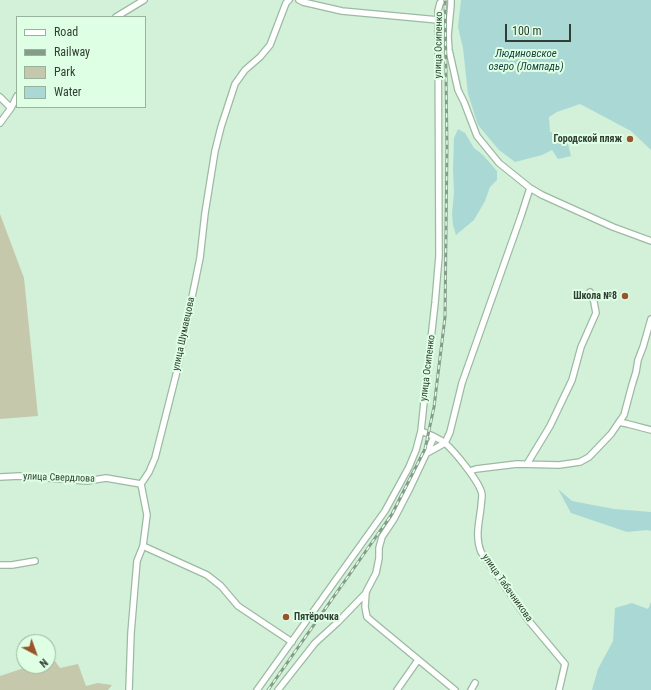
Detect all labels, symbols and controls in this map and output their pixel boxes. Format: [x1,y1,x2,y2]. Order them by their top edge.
street label: улица Осипенко [432,11,446,79]
legend [16,16,146,108]
scale bar [507,16,573,42]
text: 100 m [512,24,542,38]
text: Road [54,25,78,39]
text: Railway [54,45,90,59]
water label: Людиновское озеро (Ломпадь) [488,47,564,73]
text: Park [54,65,75,79]
text: Water [54,85,82,99]
place label: Городской пляж [554,133,622,145]
marker: Городской пляж [625,134,635,144]
place label: Школа №8 [573,290,617,302]
marker: Школа №8 [620,291,630,301]
street label: улица Шумавцова [170,296,198,372]
street label: улица Осипенко [418,334,438,402]
street label: улица Свердлова [23,471,95,485]
street label: улица Табачникова [479,552,535,624]
place label: Пятёрочка [294,611,339,623]
marker: Пятёрочка [281,612,291,622]
north arrow [16,634,56,674]
text: N [37,656,50,670]

